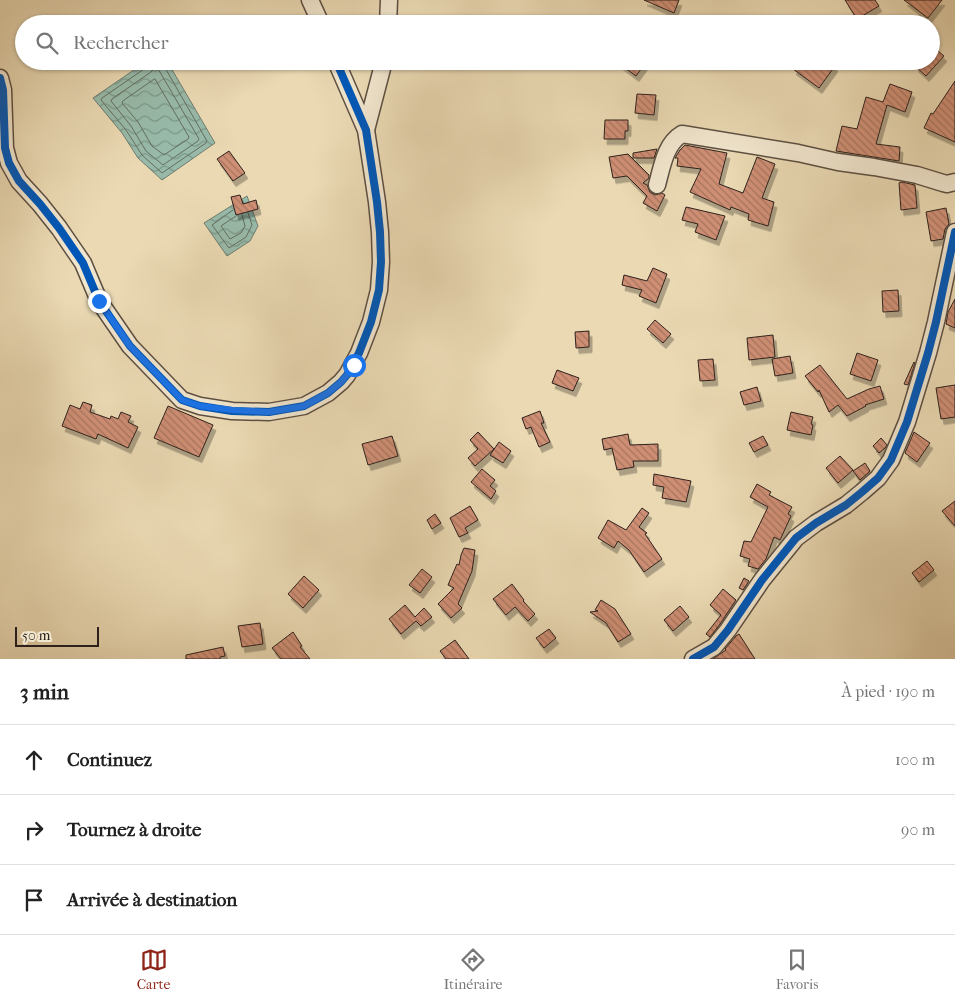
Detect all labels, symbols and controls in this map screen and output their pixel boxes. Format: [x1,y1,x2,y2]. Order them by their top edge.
search box [15,15,940,70]
icon: search [33,29,61,57]
text: Rechercher [73,32,169,54]
route end [88,290,111,313]
route start [343,354,366,377]
scale bar [15,624,99,647]
text: 50 m [22,627,50,644]
text: 3 min [20,680,69,704]
text: À pied · 190 m [842,682,935,701]
icon: ahead [20,746,48,774]
text: Continuez [67,749,152,771]
text: 100 m [895,750,935,769]
icon: right [20,816,48,844]
text: Tournez à droite [67,819,201,841]
text: 90 m [901,820,935,839]
icon: arrive [20,886,48,914]
text: Arrivée à destination [67,889,237,911]
tab: Carte [137,946,170,993]
tab: Itinéraire [444,946,503,993]
tab: Favoris [776,946,818,993]

